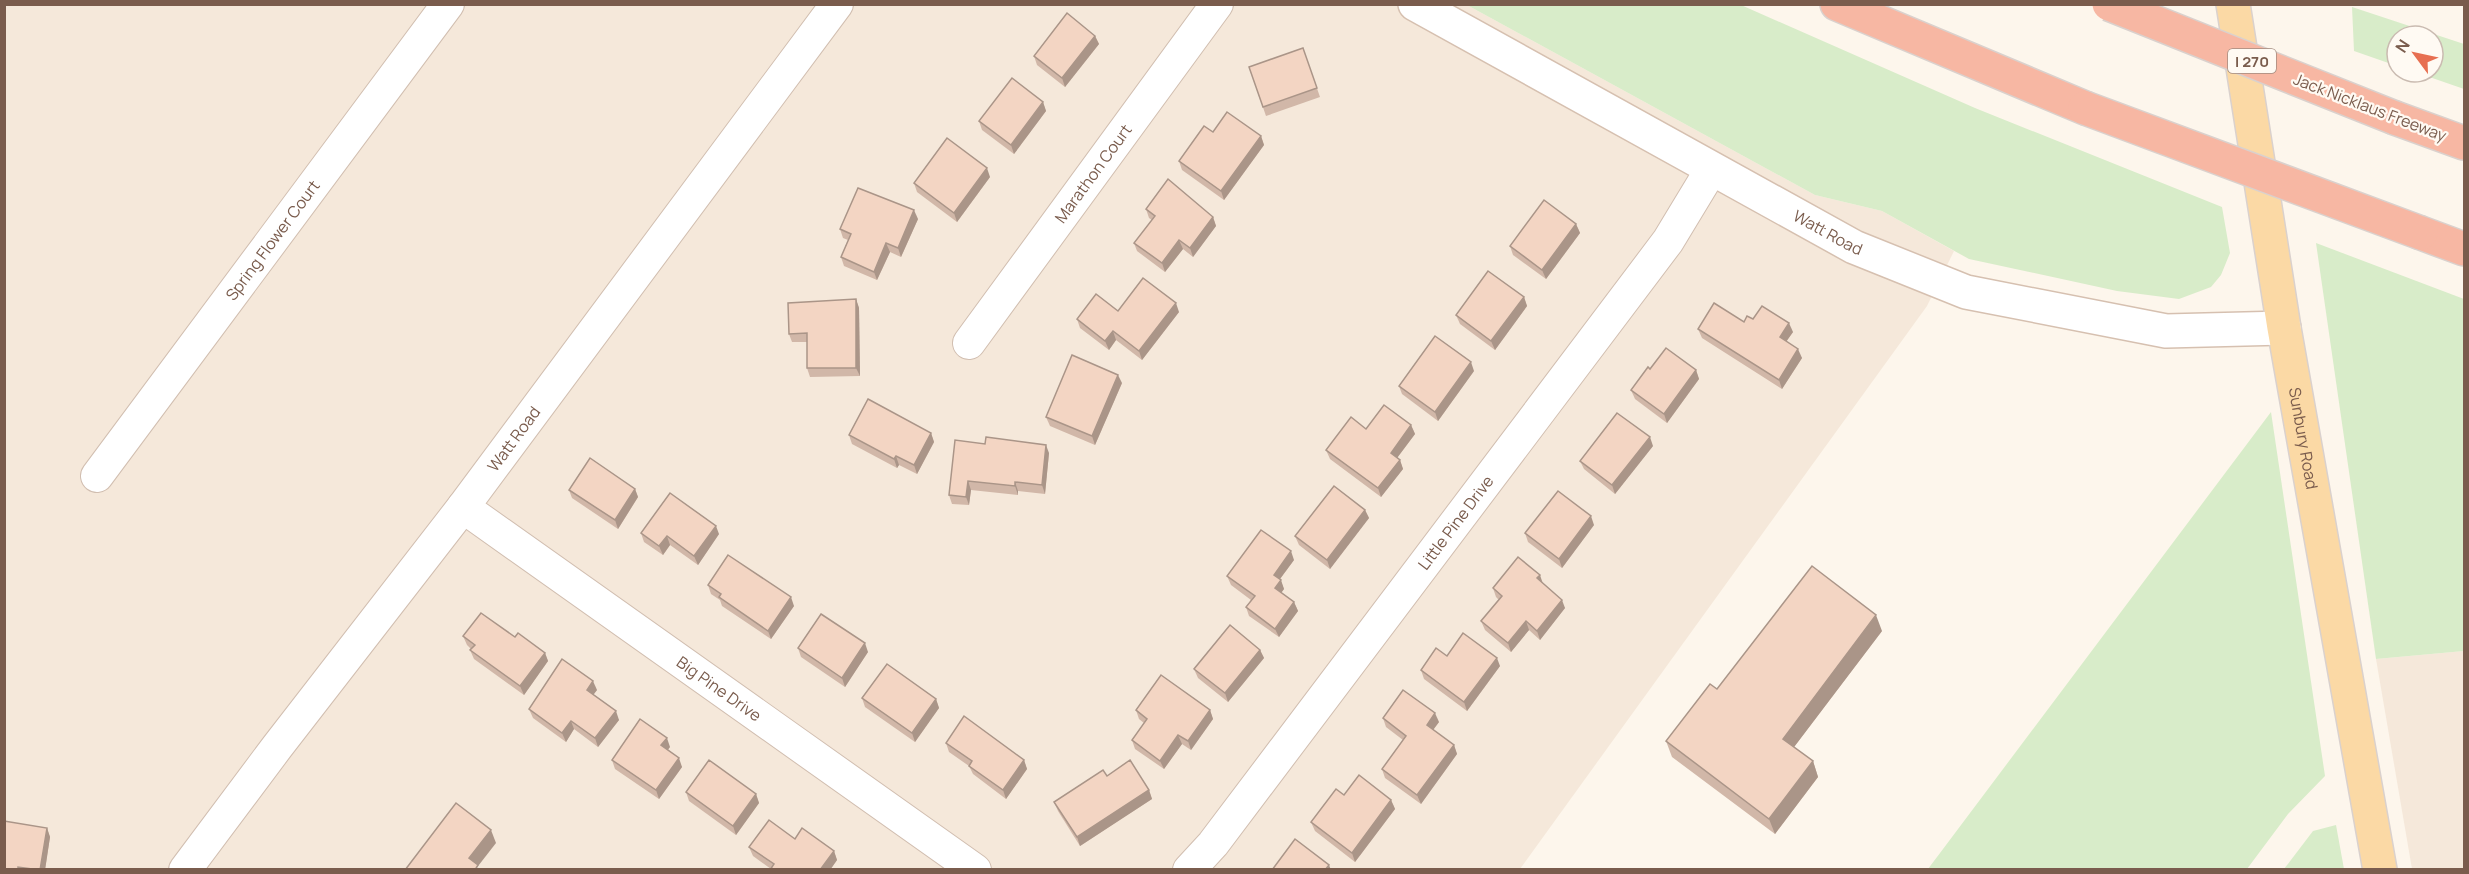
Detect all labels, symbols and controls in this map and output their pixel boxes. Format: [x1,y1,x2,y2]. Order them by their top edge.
north arrow [2385,24,2445,84]
text: N [2390,35,2415,57]
road number: I 270 [2228,49,2276,73]
street label: Jack Nicklaus Freeway [2290,68,2450,147]
street label: Marathon Court [1049,120,1137,227]
street label: Spring Flower Court [220,175,325,305]
street label: Watt Road [1789,205,1866,260]
street label: Sunbury Road [2284,386,2323,491]
street label: Watt Road [482,402,545,476]
street label: Little Pine Drive [1413,471,1498,574]
street label: Big Pine Drive [672,651,766,726]

